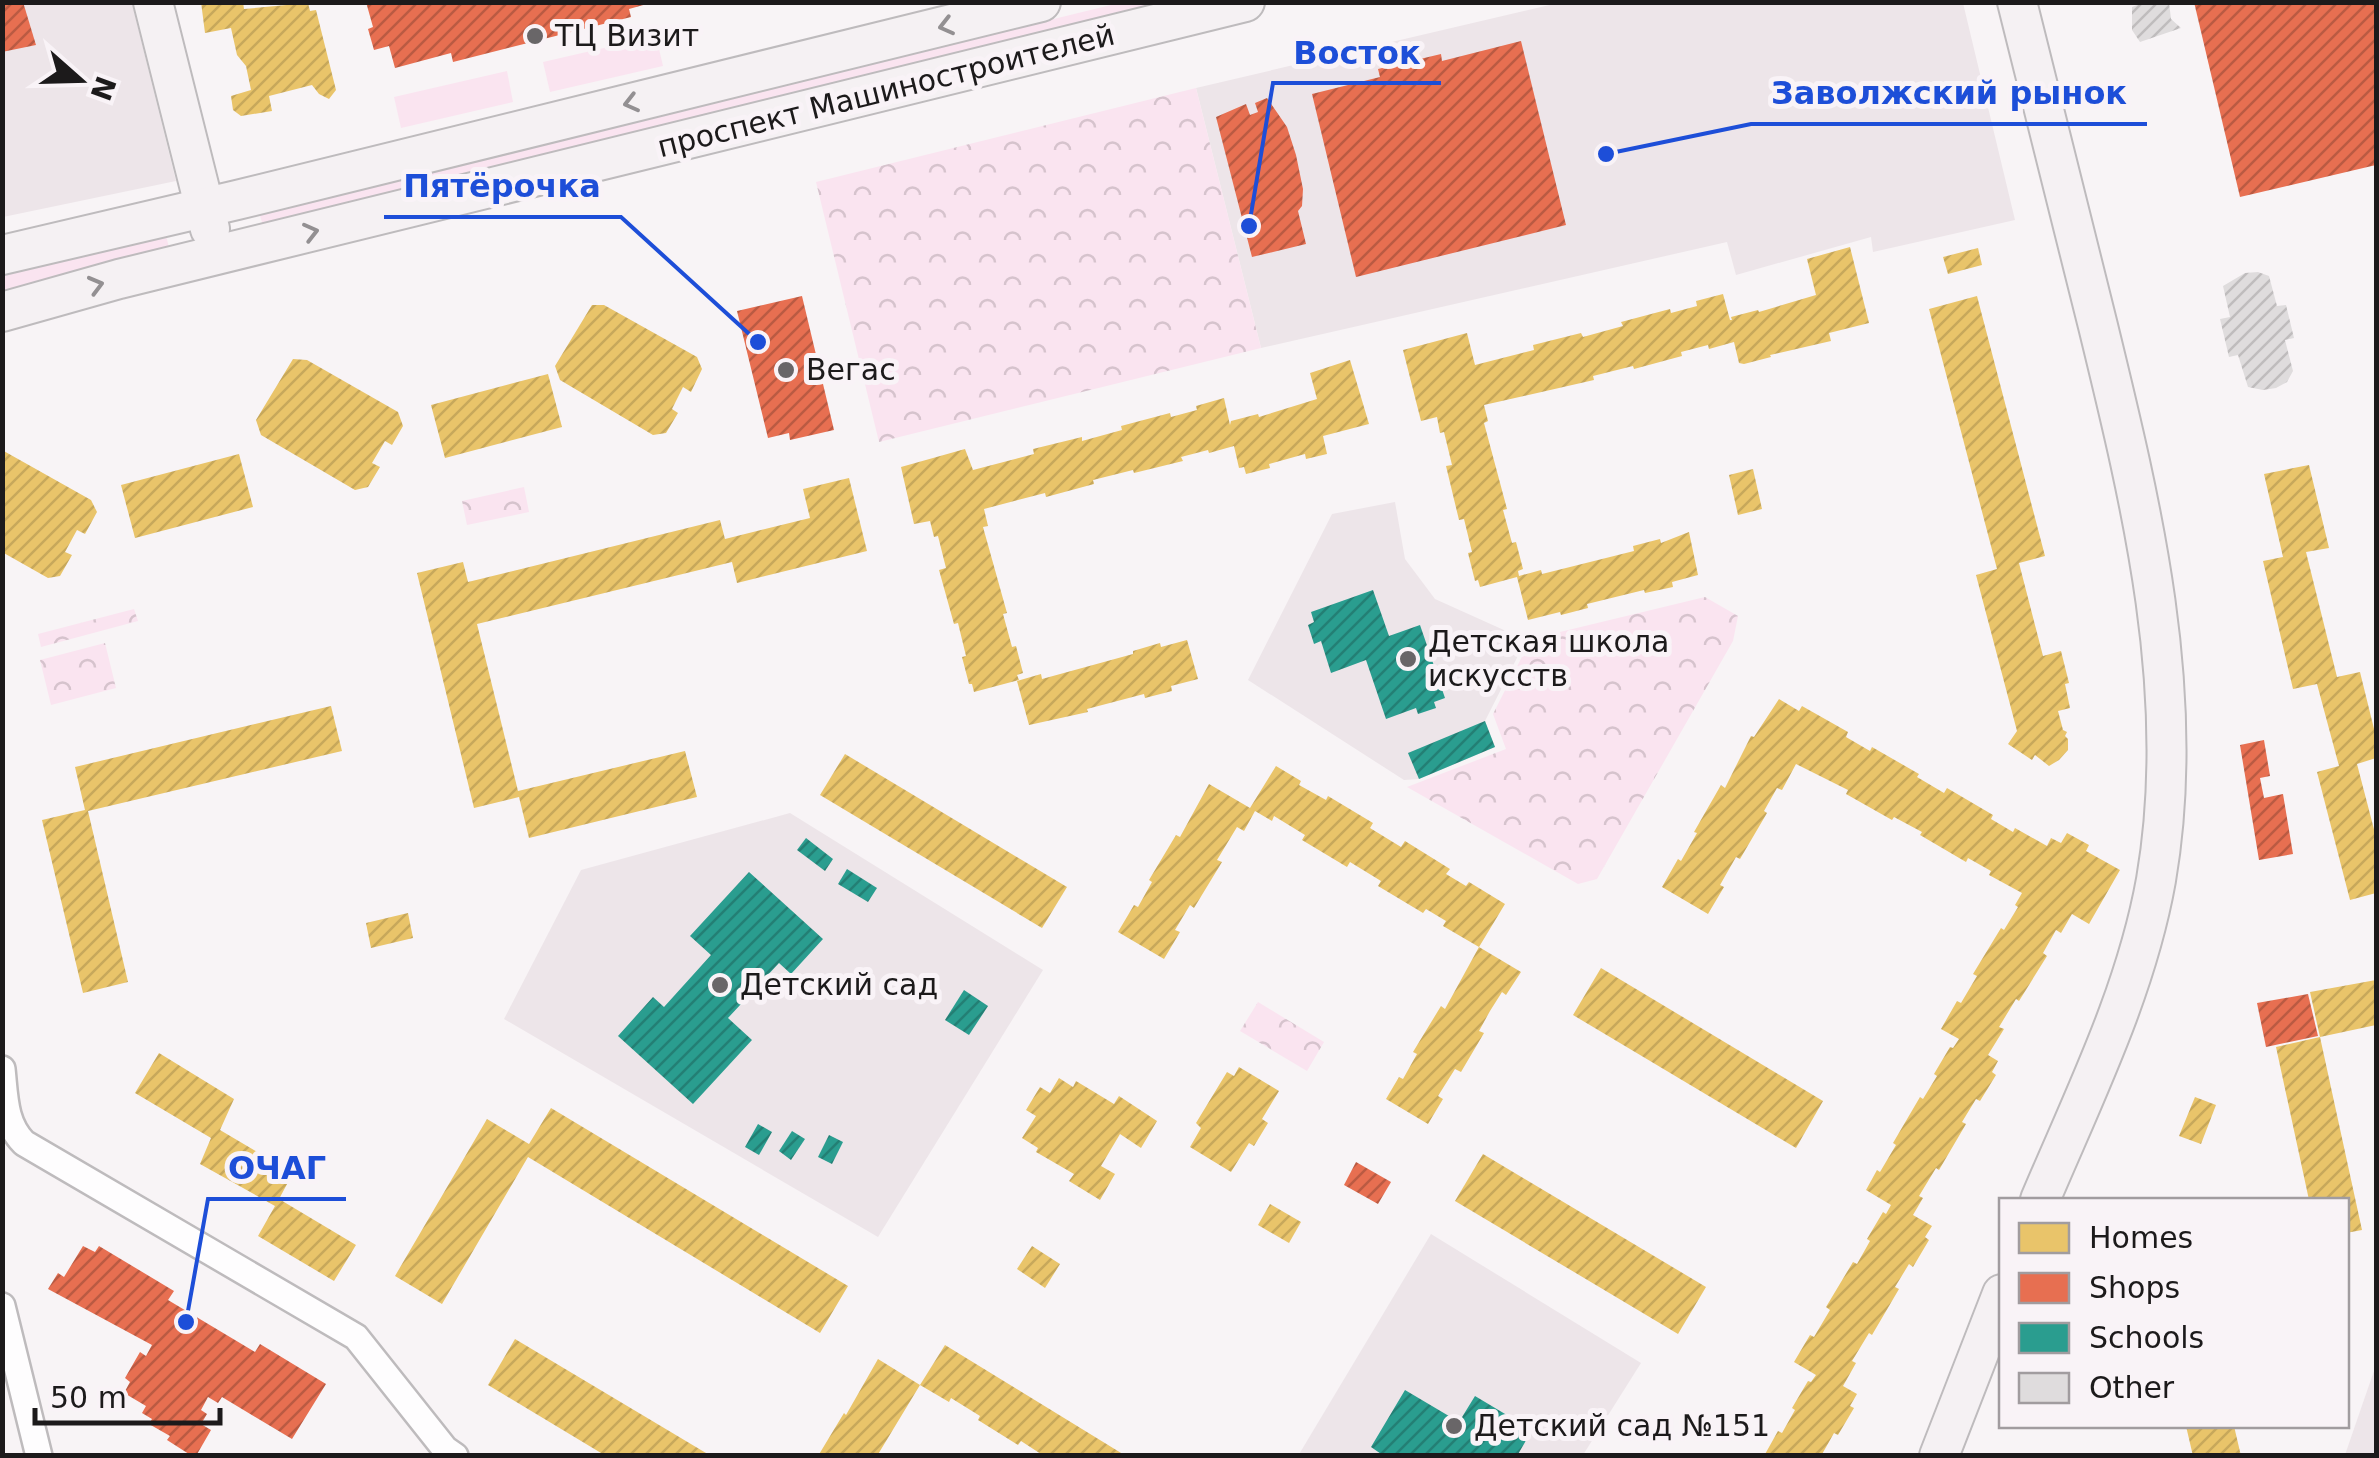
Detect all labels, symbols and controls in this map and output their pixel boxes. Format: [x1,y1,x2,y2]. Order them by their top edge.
one-way arrow [938,14,955,35]
street label: проспект Машиностроителей [654,17,1118,164]
place label: ТЦ Визит [554,18,699,53]
callout: Восток [1273,21,1441,83]
marker: ТЦ Визит [524,25,546,47]
north arrow [30,30,130,130]
text: Восток [1293,34,1421,72]
callout: Заволжский рынок [1751,62,2147,124]
text: N [84,72,123,105]
text: Заволжский рынок [1771,74,2127,112]
one-way arrow [623,91,640,112]
callout: Пятёрочка [384,155,621,217]
text: Пятёрочка [403,167,601,205]
one-way arrow [302,223,319,244]
one-way arrow [87,276,104,297]
place label: Вегас [806,352,896,387]
marker: Вегас [775,359,797,381]
place label: Детская школа искусств [1428,624,1669,693]
marker: Детская школа искусств [1397,648,1419,670]
place label: Детский сад [740,967,938,1002]
marker: Детский сад [709,974,731,996]
callout: ОЧАГ [208,1137,346,1199]
text: ОЧАГ [228,1149,326,1187]
legend [1999,1198,2349,1428]
text: Homes [2089,1220,2193,1255]
text: Shops [2089,1270,2180,1305]
text: Schools [2089,1320,2204,1355]
scale bar [35,1363,220,1425]
text: Other [2089,1370,2175,1405]
text: 50 m [50,1380,127,1415]
place label: Детский сад №151 [1474,1408,1770,1443]
marker: Детский сад №151 [1443,1415,1465,1437]

